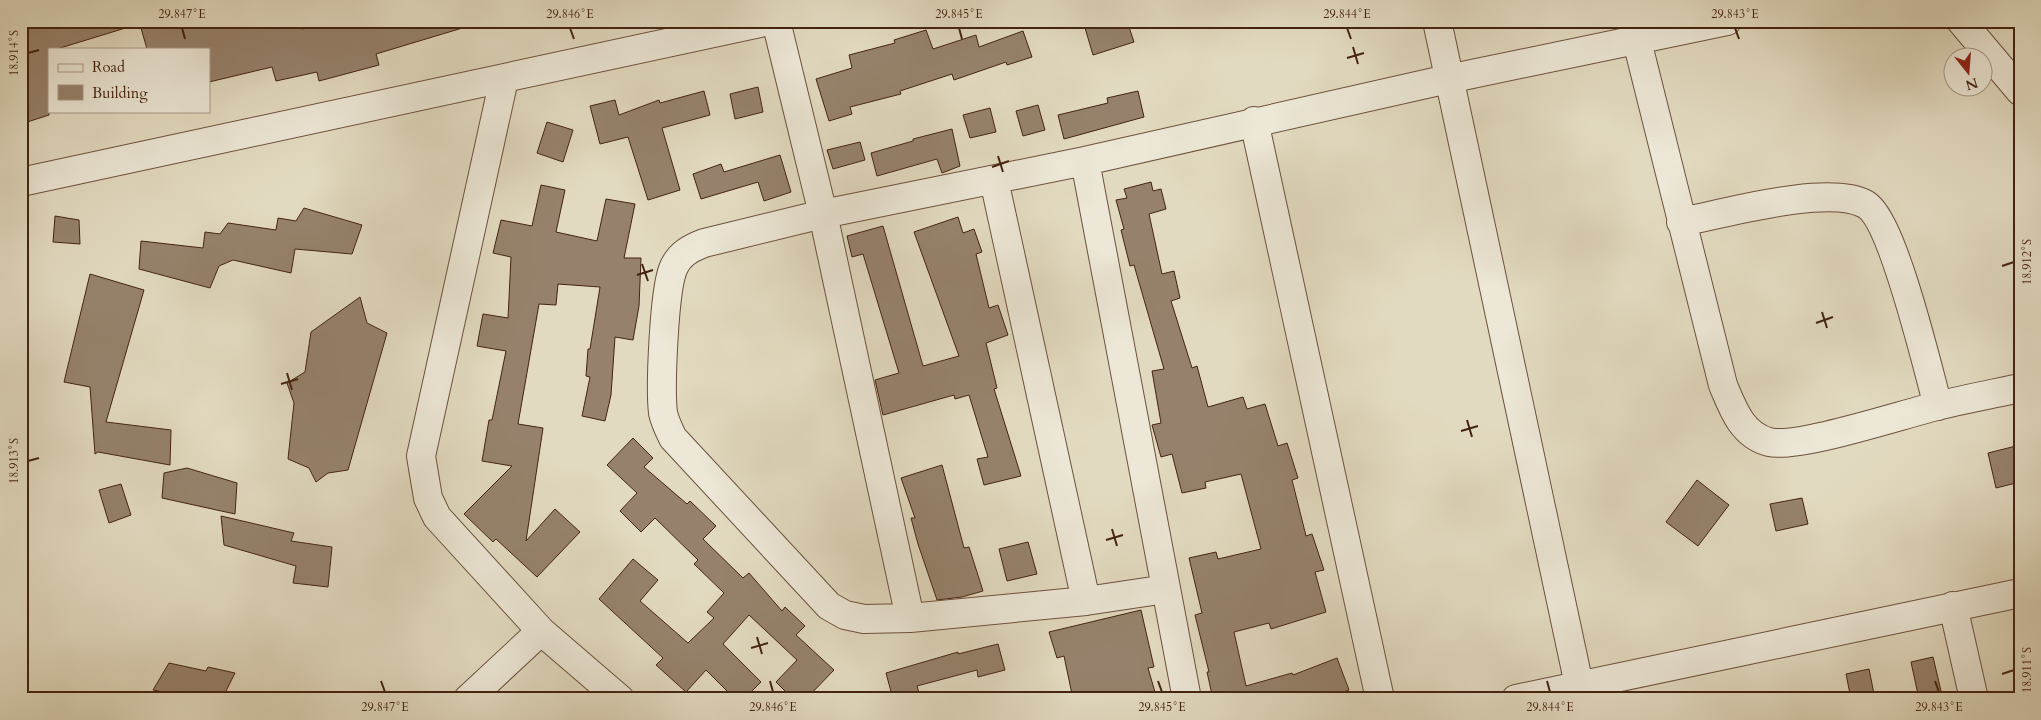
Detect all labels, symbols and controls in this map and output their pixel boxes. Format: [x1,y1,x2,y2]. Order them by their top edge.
text: 29.847°E [158,6,206,22]
text: 29.846°E [546,6,594,22]
text: 29.845°E [935,6,983,22]
text: 29.844°E [1323,6,1371,22]
text: 29.843°E [1711,6,1759,22]
text: 18.914°S [6,30,22,76]
legend [48,48,210,112]
north arrow [1944,48,1994,98]
text: Road [92,57,125,77]
text: N [1963,73,1980,95]
text: Building [92,83,148,103]
text: 18.912°S [2019,239,2035,285]
text: 18.913°S [6,438,22,484]
text: 18.911°S [2019,647,2035,693]
text: 29.847°E [361,699,409,715]
text: 29.846°E [749,699,797,715]
text: 29.845°E [1138,699,1186,715]
text: 29.844°E [1526,699,1574,715]
text: 29.843°E [1915,699,1963,715]

